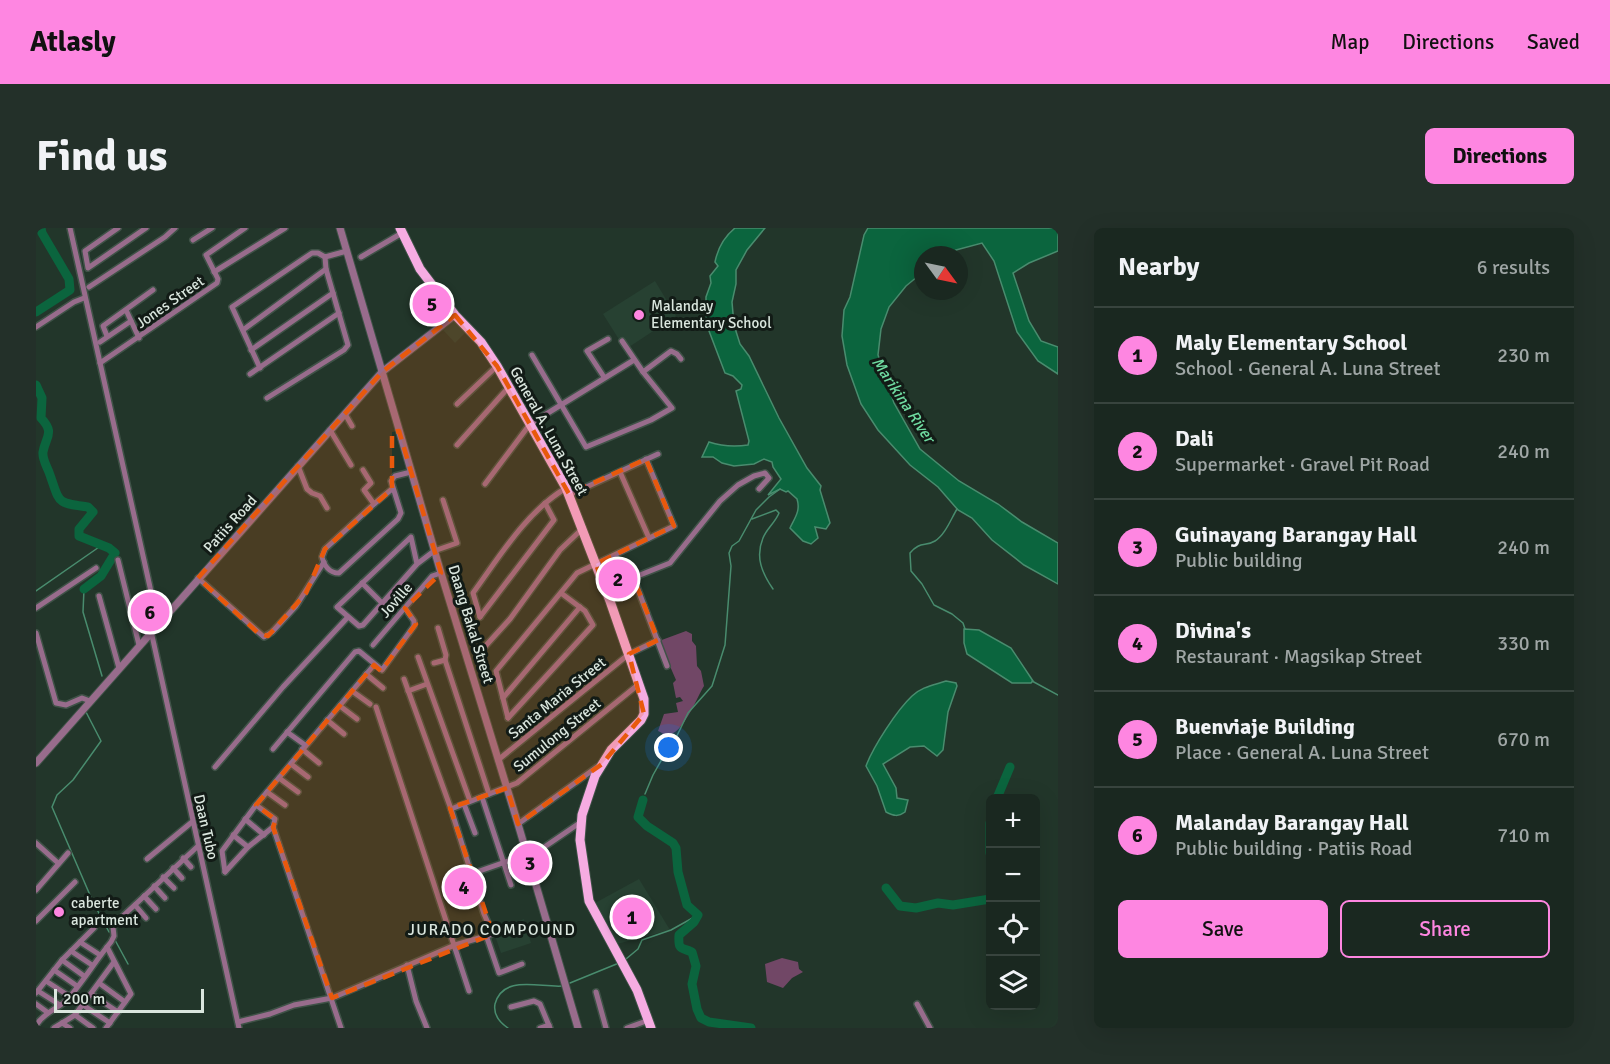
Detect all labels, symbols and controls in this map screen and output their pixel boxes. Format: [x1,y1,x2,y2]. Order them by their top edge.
text: Atlasly [30,25,116,59]
text: Map [1331,29,1369,55]
text: Directions [1402,29,1494,55]
text: Saved [1527,29,1580,55]
button: Directions [1425,128,1574,184]
text: Find us [36,131,167,182]
north arrow [914,246,968,300]
text: Nearby [1118,251,1199,283]
text: 6 results [1477,255,1550,280]
street label: Jones Street [132,272,208,332]
pin: 5 [412,282,452,326]
place label: Malanday Elementary School [651,297,772,332]
marker: Malanday Elementary School [632,308,646,322]
text: Maly Elementary School [1175,329,1407,356]
text: 1 [1132,343,1143,368]
text: 230 m [1497,343,1550,368]
water label: Marikina River [867,353,940,448]
text: School · General A. Luna Street [1175,356,1441,381]
street label: General A. Luna Street [506,364,592,498]
text: Dali [1175,425,1214,452]
text: 2 [1132,439,1143,464]
text: 240 m [1497,439,1550,464]
text: Supermarket · Gravel Pit Road [1175,452,1430,477]
street label: Patiis Road [200,492,261,556]
text: Guinayang Barangay Hall [1175,521,1417,548]
text: 3 [1132,535,1143,560]
text: 240 m [1497,535,1550,560]
text: Public building [1175,548,1303,573]
pin: 2 [598,556,638,602]
street label: Daang Bakal Street [444,563,498,685]
street label: Joville [376,579,416,621]
pin: 6 [130,590,170,634]
text: Divina's [1175,617,1251,644]
text: 4 [1132,631,1143,656]
text: 330 m [1497,631,1550,656]
text: Restaurant · Magsikap Street [1175,644,1422,669]
street label: Santa Maria Street [505,653,609,743]
street label: Sumulong Street [510,694,604,776]
text: Buenviaje Building [1175,713,1355,740]
text: 5 [1132,727,1143,752]
text: 670 m [1497,727,1550,752]
your location [654,733,683,762]
text: Place · General A. Luna Street [1175,740,1429,765]
street label: Daan Tubo [190,793,222,862]
map controls [986,794,1040,1010]
button: + [986,794,1040,848]
text: Malanday Barangay Hall [1175,809,1409,836]
text: 6 [1132,823,1143,848]
text: 710 m [1497,823,1550,848]
text: Public building · Patiis Road [1175,836,1412,861]
pin: 3 [510,840,550,886]
button: − [986,848,1040,902]
pin: 4 [444,864,484,910]
place label: caberte apartment [71,894,138,929]
pin: 1 [612,894,652,940]
button: Save [1118,900,1328,958]
button: Share [1340,900,1550,958]
button: locate [986,902,1040,956]
marker: caberte apartment [52,905,66,919]
district label: JURADO COMPOUND [408,920,576,940]
button: layers [986,956,1040,1010]
scale bar [54,986,204,1014]
text: 200 m [63,989,105,1009]

